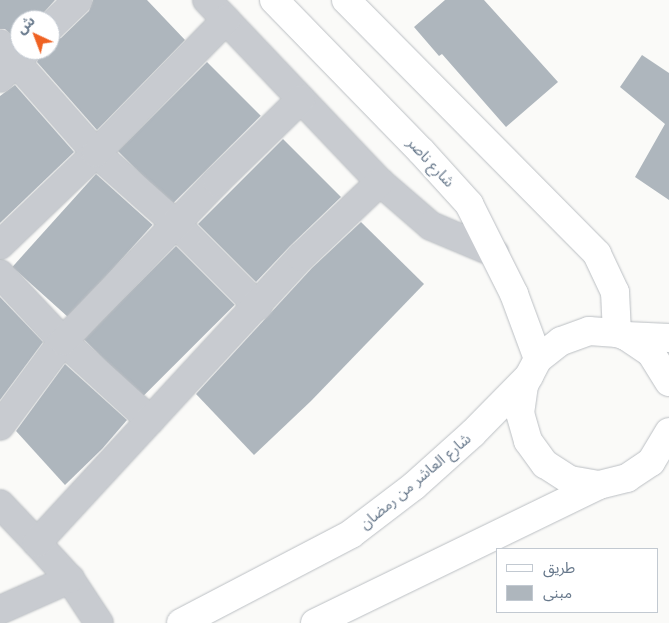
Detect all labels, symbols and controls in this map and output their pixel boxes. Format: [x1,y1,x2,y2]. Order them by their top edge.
north arrow [10,10,60,60]
text: ش [13,12,38,37]
street label: شارع ناصر [404,133,458,191]
street label: شارع العاشر من رمضان [356,429,474,533]
legend [497,548,659,613]
text: طريق [543,559,575,576]
text: مبنى [543,584,572,601]

